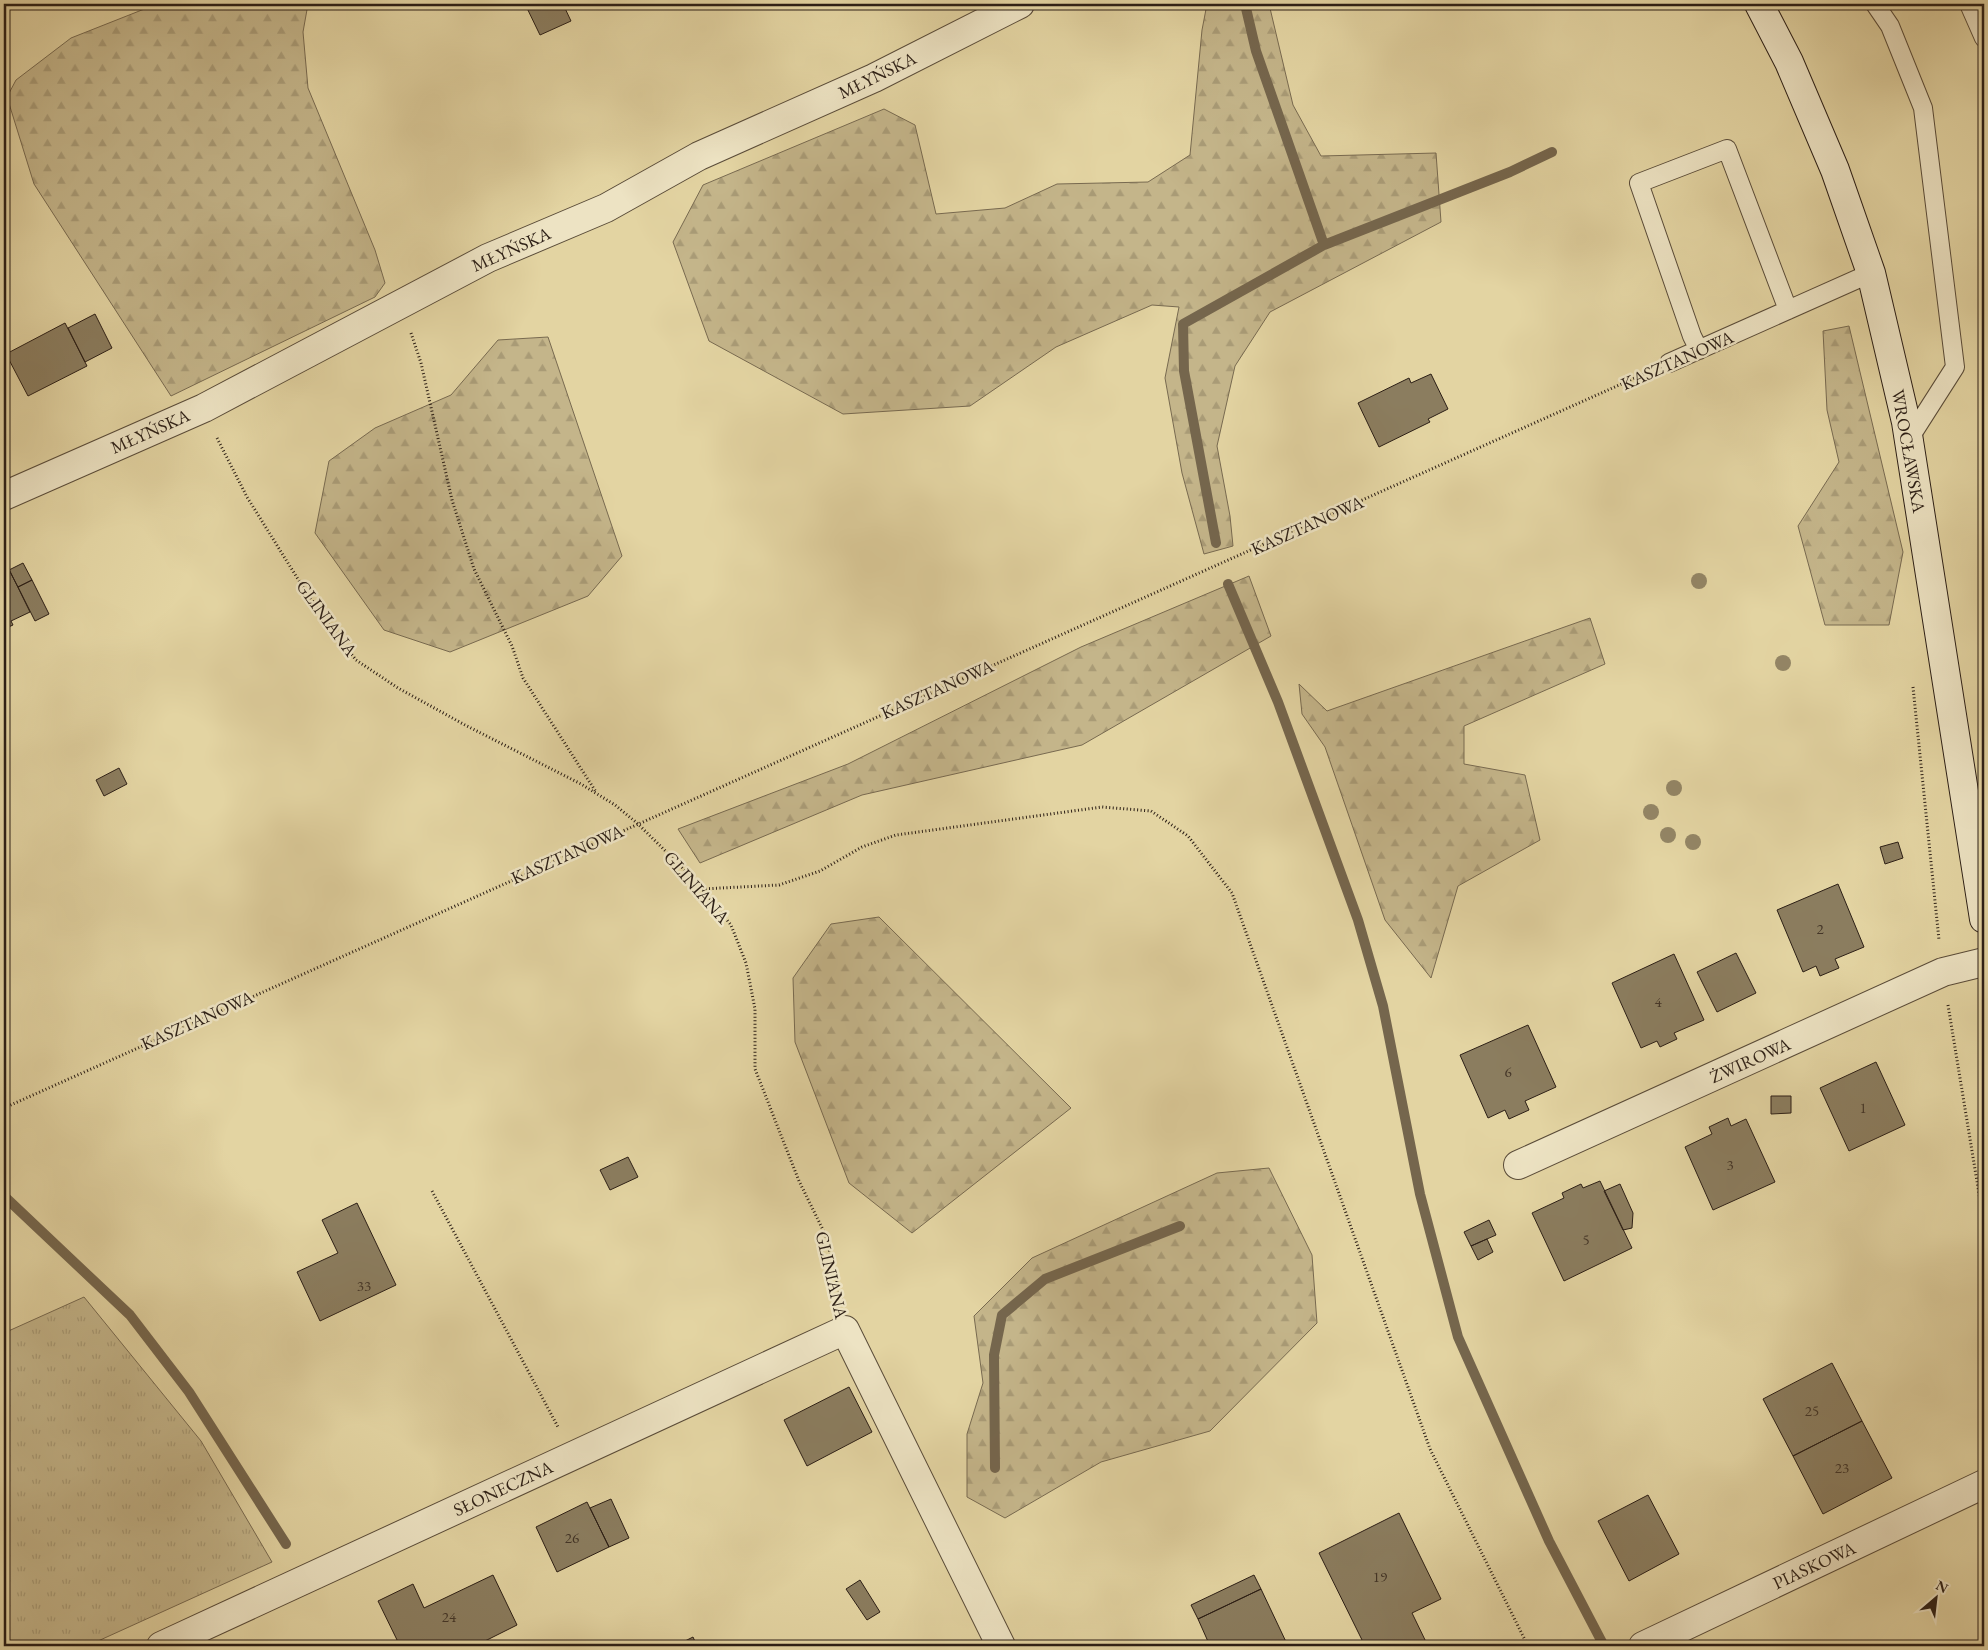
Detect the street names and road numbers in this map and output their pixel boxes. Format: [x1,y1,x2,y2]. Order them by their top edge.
street label: MŁYŃSKA [834,46,920,104]
street label: MŁYŃSKA [468,221,555,277]
street label: KASZTANOWA [1617,325,1737,395]
street label: WROCŁAWSKA [1887,387,1931,515]
street label: MŁYŃSKA [107,403,194,459]
street label: KASZTANOWA [1247,490,1367,560]
street label: GLINIANA [291,575,363,661]
street label: KASZTANOWA [877,654,997,724]
street label: KASZTANOWA [507,819,627,889]
street label: GLINIANA [659,846,735,929]
street label: KASZTANOWA [137,985,257,1055]
street label: ŻWIROWA [1706,1032,1794,1088]
street label: GLINIANA [811,1229,853,1322]
street label: SŁONECZNA [449,1455,557,1521]
street label: PIASKOWA [1769,1536,1860,1594]

